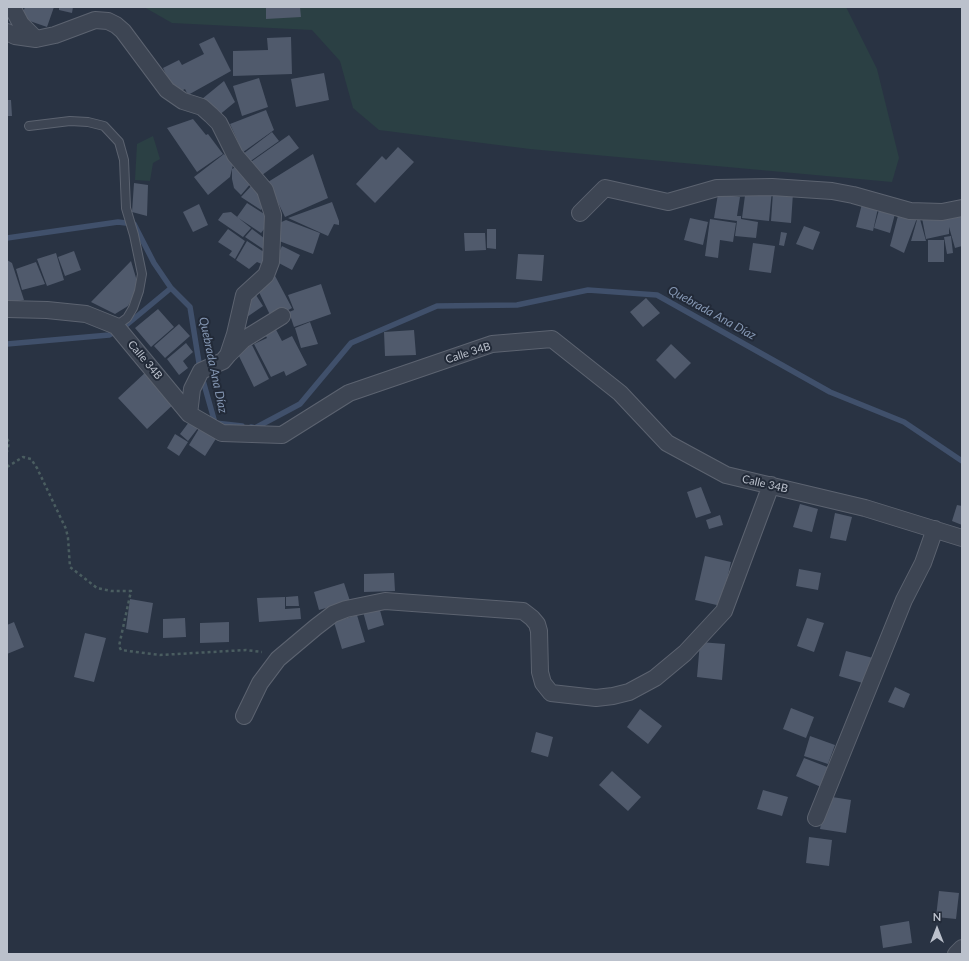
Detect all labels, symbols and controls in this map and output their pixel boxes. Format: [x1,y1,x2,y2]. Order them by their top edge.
water label: Quebrada Ana Díaz [666,283,758,343]
water label: Quebrada Ana Díaz [196,316,230,414]
street label: Calle 34B [125,338,165,382]
street label: Calle 34B [444,340,492,366]
street label: Calle 34B [741,472,789,496]
north arrow [917,909,957,949]
text: N [933,910,941,923]

